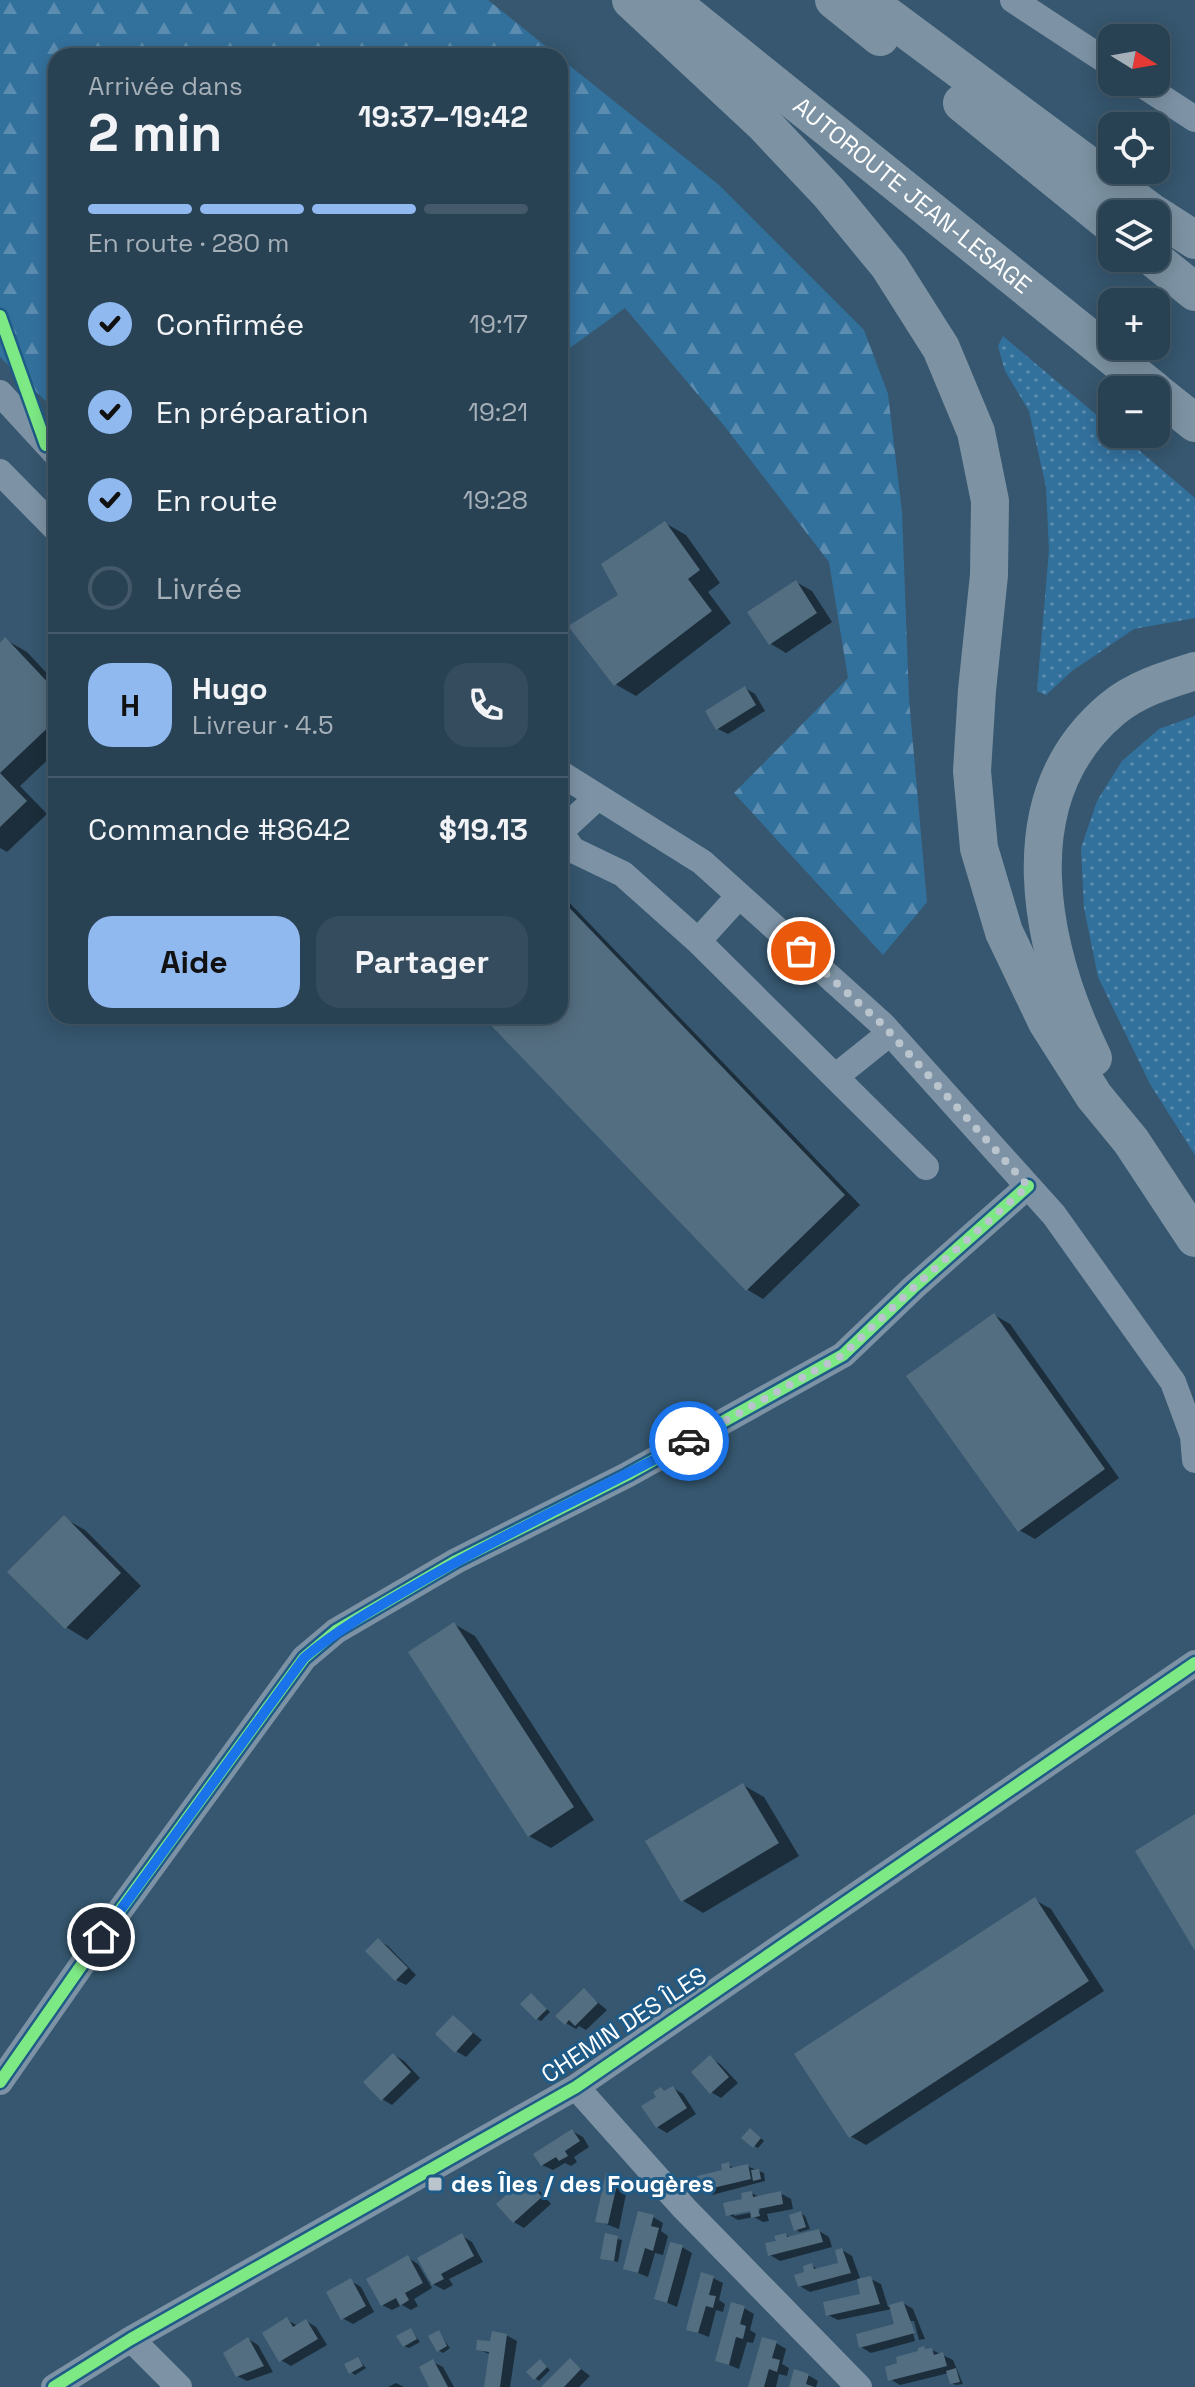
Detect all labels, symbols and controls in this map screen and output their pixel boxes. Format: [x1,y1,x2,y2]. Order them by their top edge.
north arrow [1098,24,1170,96]
map controls [1098,24,1170,448]
text: Arrivée dans [88,69,243,103]
street label: AUTOROUTE JEAN-LESAGE [787,90,1038,300]
text: 19:37–19:42 [358,97,528,136]
text: 2 min [88,100,222,166]
button: locate [1098,112,1170,184]
button: layers [1098,200,1170,272]
text: En route · 280 m [88,226,289,260]
button: + [1098,288,1170,360]
icon: check [88,302,132,346]
text: Confirmée [156,305,304,344]
text: 19:17 [469,307,528,341]
button: − [1098,376,1170,448]
icon: check [88,390,132,434]
text: En préparation [156,393,369,432]
text: 19:21 [468,395,528,429]
icon: check [88,478,132,522]
text: En route [156,481,278,520]
text: 19:28 [463,483,528,517]
text: Livrée [156,569,242,608]
button: phone [444,663,528,747]
text: Hugo [192,669,268,708]
text: H [120,686,140,725]
text: Livreur · 4.5 [192,708,334,742]
text: Commande #8642 [88,810,351,849]
text: $19.13 [439,810,528,849]
button: Aide [88,916,300,1008]
button: Partager [316,916,528,1008]
pin [767,917,835,985]
icon: bag [779,929,823,973]
courier [649,1401,729,1481]
icon: car [667,1419,711,1463]
pin [67,1903,135,1971]
icon: home [79,1915,123,1959]
street label: CHEMIN DES ÎLES [535,1960,712,2090]
place label: des Îles / des Fougères [451,2168,714,2199]
marker: des Îles / des Fougères [426,2175,444,2193]

